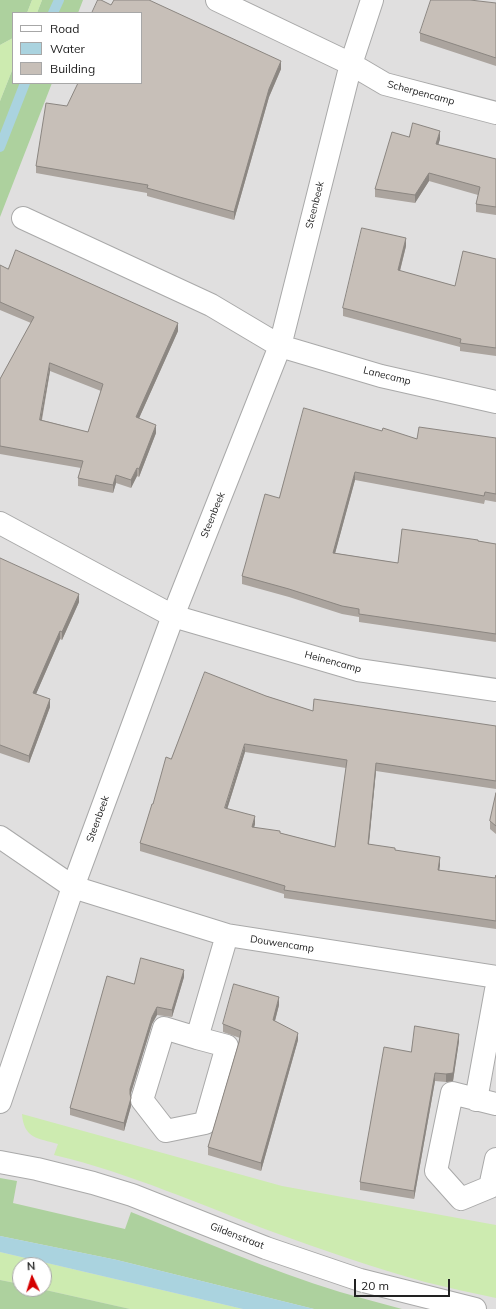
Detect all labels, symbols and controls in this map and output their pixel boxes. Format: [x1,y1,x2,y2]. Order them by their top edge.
legend [12,12,142,84]
text: Road [50,21,79,36]
text: Water [50,41,85,56]
text: Building [50,61,95,76]
street label: Scherpencamp [386,78,456,108]
street label: Steenbeek [303,180,327,230]
street label: Lanecamp [362,364,412,388]
street label: Steenbeek [198,490,228,540]
street label: Heinencamp [303,649,363,675]
street label: Steenbeek [84,794,112,844]
street label: Douwencamp [249,933,315,955]
street label: Gildenstraat [208,1220,266,1252]
north arrow [12,1257,52,1297]
text: N [27,1259,36,1273]
scale bar [356,1271,452,1297]
text: 20 m [361,1278,389,1293]

